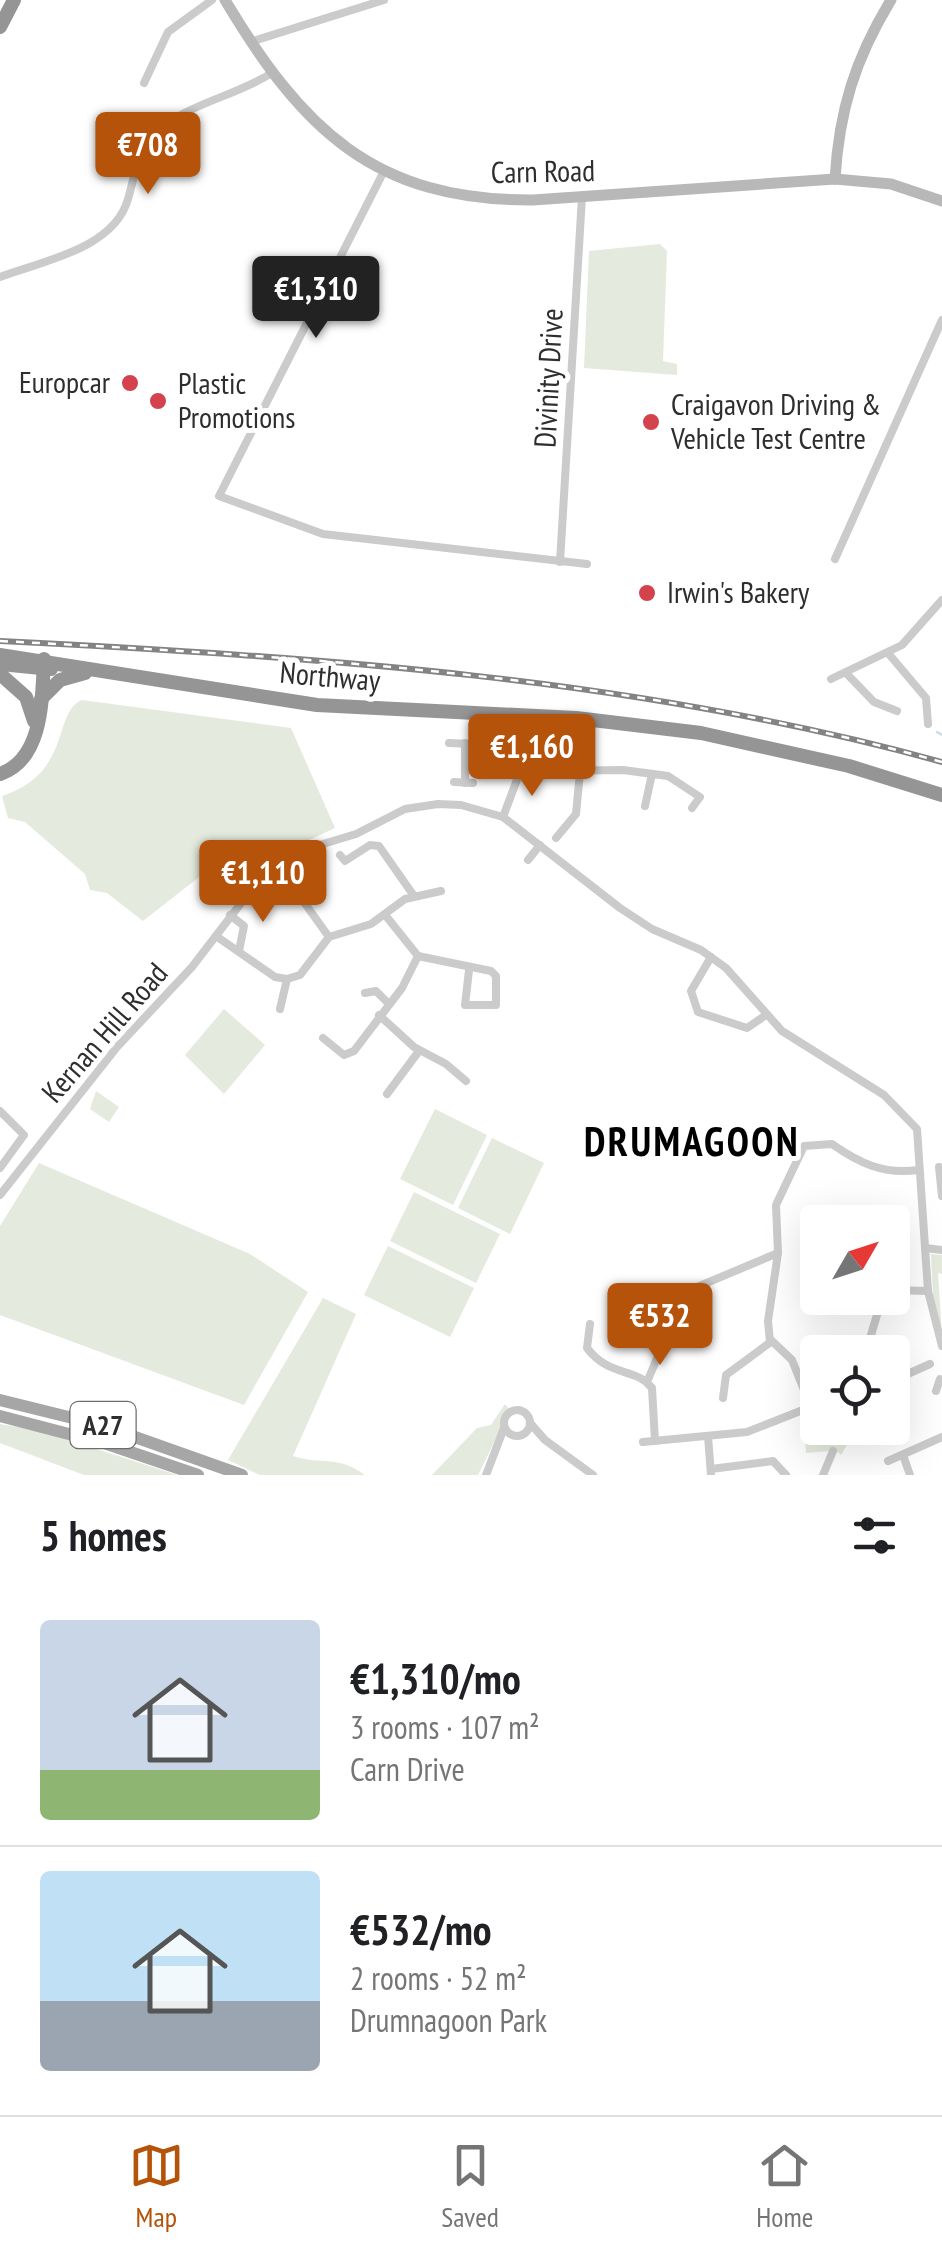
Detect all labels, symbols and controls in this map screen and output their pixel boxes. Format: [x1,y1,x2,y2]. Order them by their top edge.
pin: €708 [89,112,207,197]
text: €708 [117,123,179,165]
street label: Carn Road [491,150,595,191]
pin: €1,310 [235,256,397,341]
text: €1,310 [274,267,358,309]
street label: Divinity Drive [524,307,571,449]
place label: Europcar [19,362,111,401]
place label: Plastic Promotions [178,363,295,436]
marker: Europcar [119,372,141,394]
place label: Craigavon Driving & Vehicle Test Centre [670,384,881,457]
marker: Plastic Promotions [147,390,169,412]
marker: Craigavon Driving & Vehicle Test Centre [640,411,662,433]
place label: Irwin's Bakery [667,572,810,611]
marker: Irwin's Bakery [636,582,658,604]
street label: Northway [278,652,383,699]
pin: €1,160 [451,714,613,799]
text: €1,160 [490,725,574,767]
pin: €1,110 [182,840,344,925]
text: €1,110 [221,851,305,893]
street label: Kernan Hill Road [32,954,175,1110]
district label: DRUMAGOON [584,1115,800,1167]
north arrow [800,1205,910,1315]
map controls [800,1205,910,1445]
pin: €532 [601,1283,719,1368]
text: €532 [629,1294,691,1336]
button: locate [800,1335,910,1445]
road number: A27 [70,1402,136,1448]
text: 5 homes [40,1508,167,1563]
icon: filters [847,1508,902,1563]
text: €1,310/mo [350,1651,521,1706]
icon: home [120,1660,240,1780]
text: 3 rooms · 107 m² [350,1706,540,1748]
text: Carn Drive [350,1748,465,1790]
text: €532/mo [350,1902,492,1957]
icon: home [120,1911,240,2031]
text: 2 rooms · 52 m² [350,1957,527,1999]
text: Drumnagoon Park [350,1999,547,2041]
tab: Map [129,2138,184,2235]
tab: Saved [441,2138,499,2235]
tab: Home [756,2138,813,2235]

